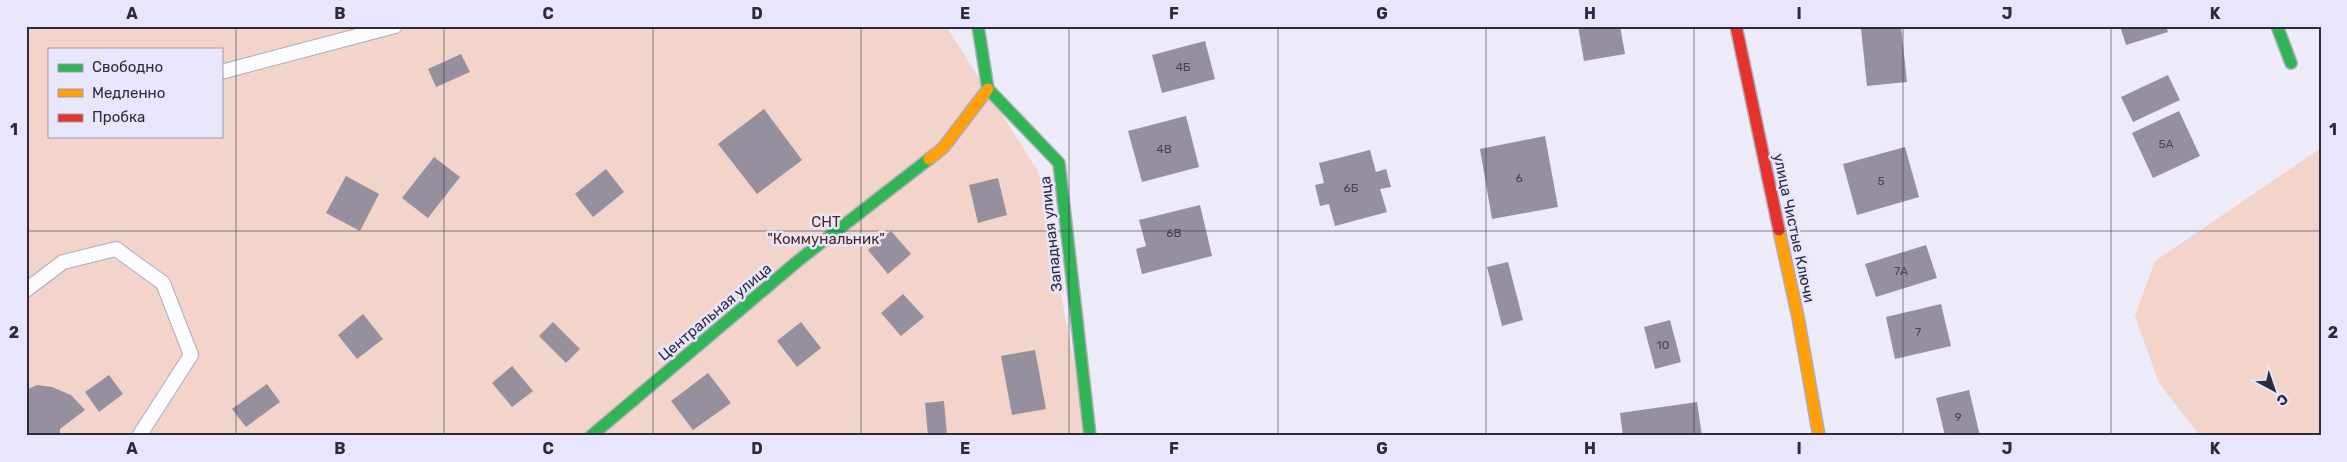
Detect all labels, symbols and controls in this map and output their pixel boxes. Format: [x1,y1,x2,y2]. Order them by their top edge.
text: A [126,4,138,23]
text: B [334,4,346,23]
text: C [542,4,554,23]
text: D [751,4,763,23]
text: E [960,4,970,23]
text: F [1169,4,1179,23]
text: G [1376,4,1388,23]
text: H [1584,4,1596,23]
text: I [1796,4,1802,23]
text: J [2002,4,2012,23]
text: K [2210,4,2221,23]
legend [48,48,222,138]
text: Свободно [92,58,163,76]
house number: 4Б [1175,60,1191,74]
text: Медленно [92,84,165,102]
text: Пробка [92,108,145,126]
text: 1 [10,120,18,139]
text: 1 [2329,120,2337,139]
house number: 5А [2158,137,2174,151]
house number: 4В [1156,142,1172,156]
street label: улица Чистые Ключи [1769,152,1819,304]
house number: 6 [1515,171,1523,185]
house number: 5 [1877,174,1885,188]
street label: Западная улица [1036,175,1066,293]
house number: 6Б [1344,181,1359,195]
park label: СНТ "Коммунальник" [767,213,885,248]
house number: 6В [1166,226,1182,240]
street label: Центральная улица [655,259,775,365]
house number: 7А [1894,264,1908,278]
text: 2 [9,323,19,342]
text: 2 [2328,323,2338,342]
house number: 7 [1915,325,1921,339]
house number: 10 [1657,338,1669,352]
north arrow [2250,364,2300,414]
text: С [2273,390,2291,409]
house number: 9 [1954,410,1962,424]
text: A [126,439,138,458]
text: B [334,439,346,458]
text: C [542,439,554,458]
text: D [751,439,763,458]
text: E [960,439,970,458]
text: F [1169,439,1179,458]
text: G [1376,439,1388,458]
text: H [1584,439,1596,458]
text: I [1796,439,1802,458]
text: J [2002,439,2012,458]
text: K [2210,439,2221,458]

